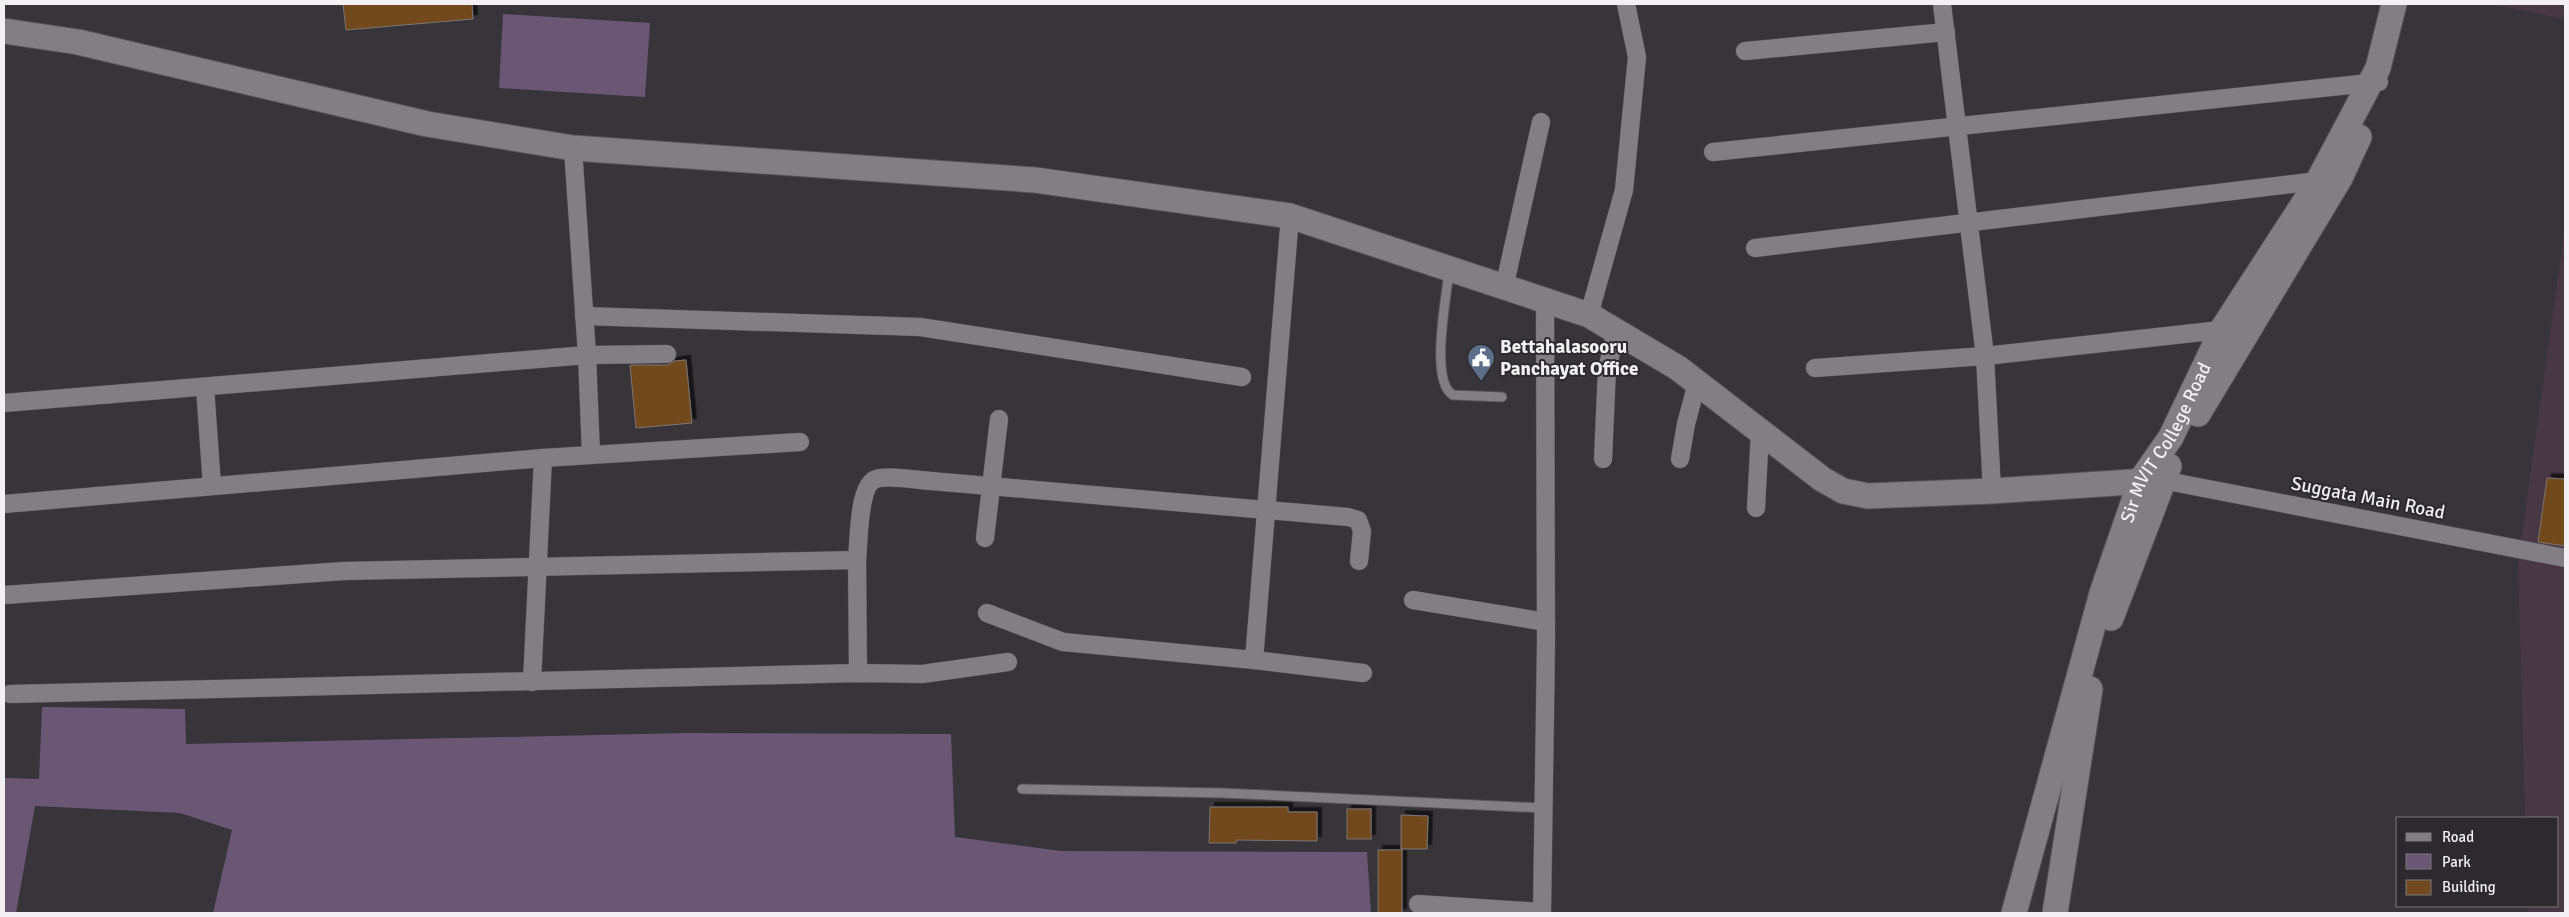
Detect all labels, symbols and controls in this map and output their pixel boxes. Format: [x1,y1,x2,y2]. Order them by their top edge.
place label: Bettahalasooru Panchayat Office [1500,335,1638,381]
public building icon: Bettahalasooru Panchayat Office [1466,343,1496,382]
street label: Sir MVIT College Road [2115,359,2217,526]
street label: Suggata Main Road [2289,471,2447,525]
legend [2396,817,2559,907]
text: Road [2442,828,2474,846]
text: Park [2442,853,2471,871]
text: Building [2442,878,2496,896]

